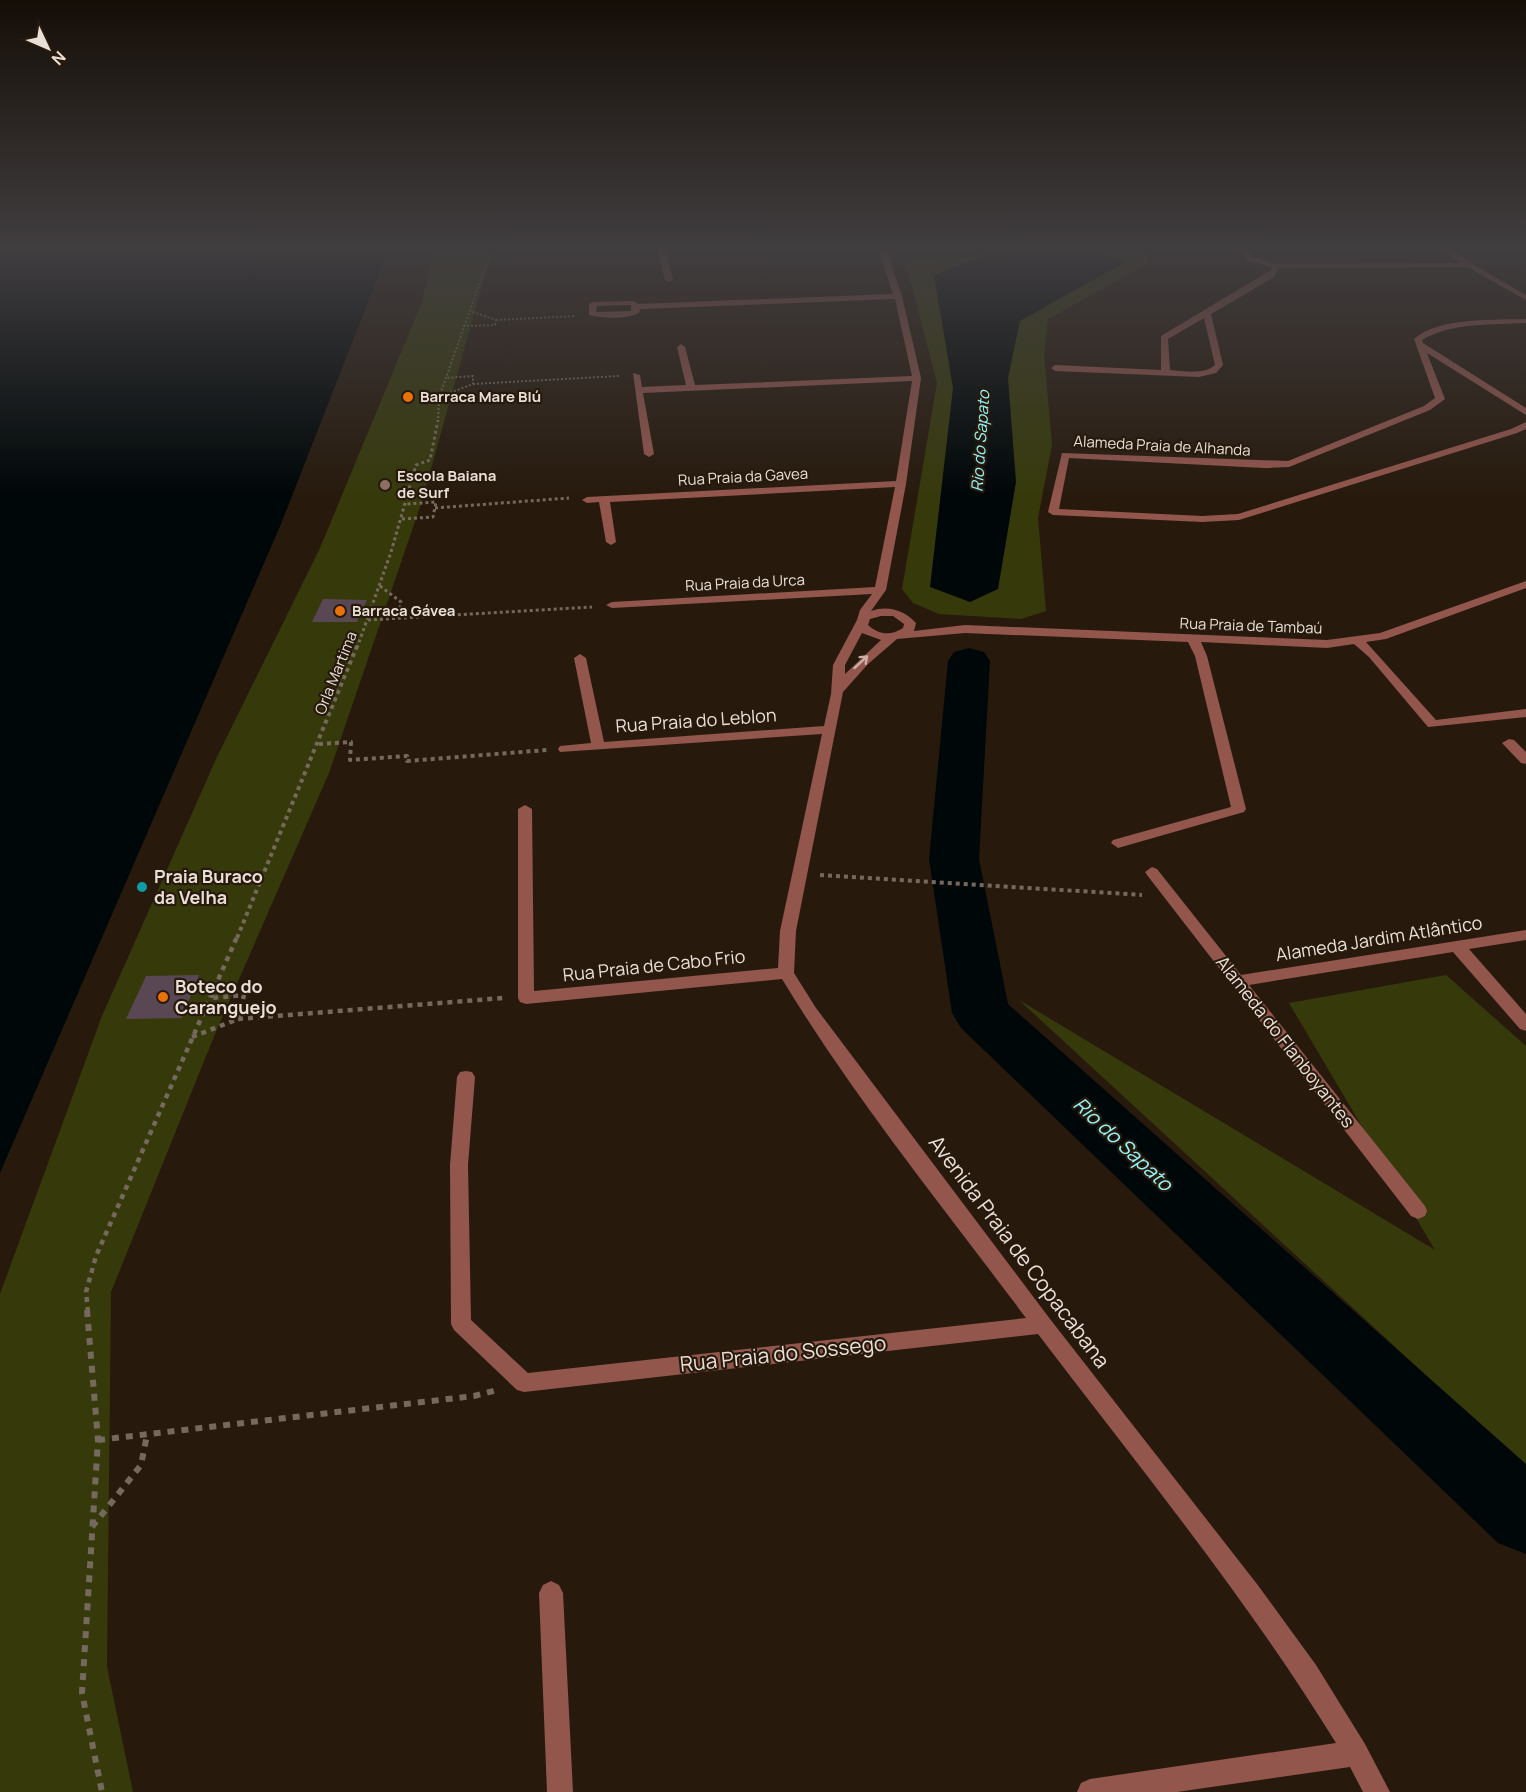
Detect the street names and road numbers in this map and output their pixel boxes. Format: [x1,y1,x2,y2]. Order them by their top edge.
street label: Alameda Praia de Alhanda [1073,430,1251,461]
street label: Rua Praia da Gavea [677,463,809,490]
street label: Rua Praia da Urca [685,569,805,596]
street label: Rua Praia de Tambaú [1179,613,1323,638]
street label: Orla Martima [309,628,362,718]
street label: Rua Praia do Leblon [615,702,777,738]
street label: Alameda Jardim Atlântico [1274,910,1484,966]
street label: Rua Praia de Cabo Frio [561,943,746,987]
street label: Alameda do Flanboyantes [1211,950,1361,1132]
street label: Avenida Praia de Copacabana [923,1129,1117,1373]
street label: Rua Praia do Sossego [678,1328,887,1378]

